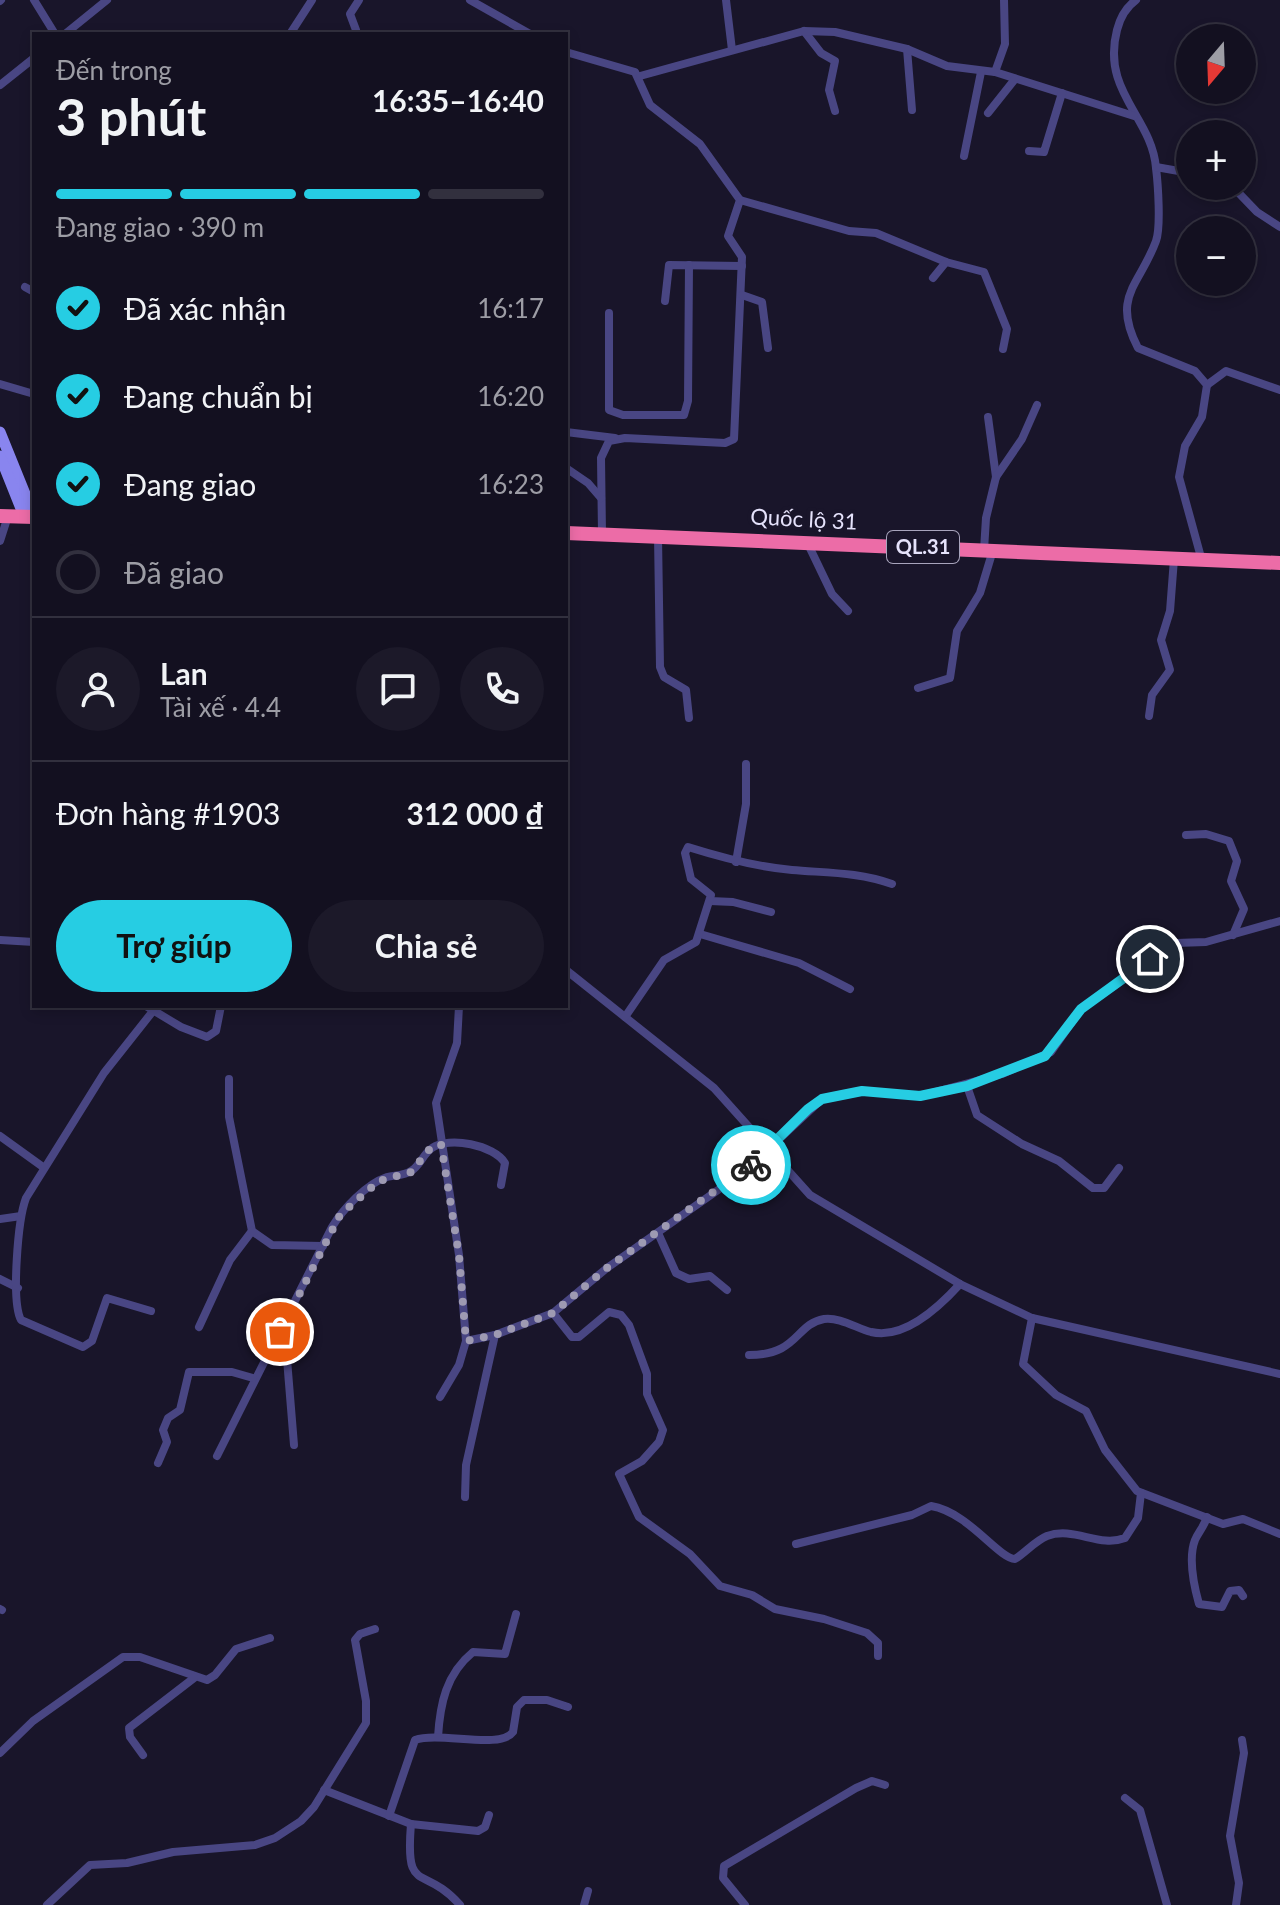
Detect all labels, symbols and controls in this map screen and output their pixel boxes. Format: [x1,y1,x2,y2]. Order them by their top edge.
north arrow [1176,24,1256,104]
map controls [1176,24,1256,296]
text: Đến trong [56,54,172,86]
text: 16:35–16:40 [372,82,544,118]
text: 3 phút [56,85,206,147]
button: + [1176,120,1256,200]
text: Đang giao · 390 m [56,211,264,243]
button: − [1176,216,1256,296]
icon: check [56,286,100,330]
text: Đã xác nhận [124,290,286,326]
text: 16:17 [477,292,544,324]
icon: check [56,374,100,418]
text: Đang chuẩn bị [124,378,313,414]
text: 16:20 [477,380,544,412]
icon: check [56,462,100,506]
text: Đang giao [124,466,256,502]
text: 16:23 [477,468,544,500]
street label: Quốc lộ 31 [750,502,858,535]
road number: QL.31 [887,531,959,563]
text: Đã giao [124,554,224,590]
button: person [56,647,140,731]
button: chat [356,647,440,731]
button: phone [460,647,544,731]
text: Lan [160,655,208,691]
text: Tài xế · 4.4 [160,691,281,723]
text: Đơn hàng #1903 [56,795,280,831]
text: 312 000 ₫ [406,795,544,831]
button: Trợ giúp [56,900,292,992]
button: Chia sẻ [308,900,544,992]
pin [1116,925,1184,993]
icon: home [1128,937,1172,981]
courier [711,1125,791,1205]
icon: bike [729,1143,773,1187]
pin [246,1298,314,1366]
icon: bag [258,1310,302,1354]

